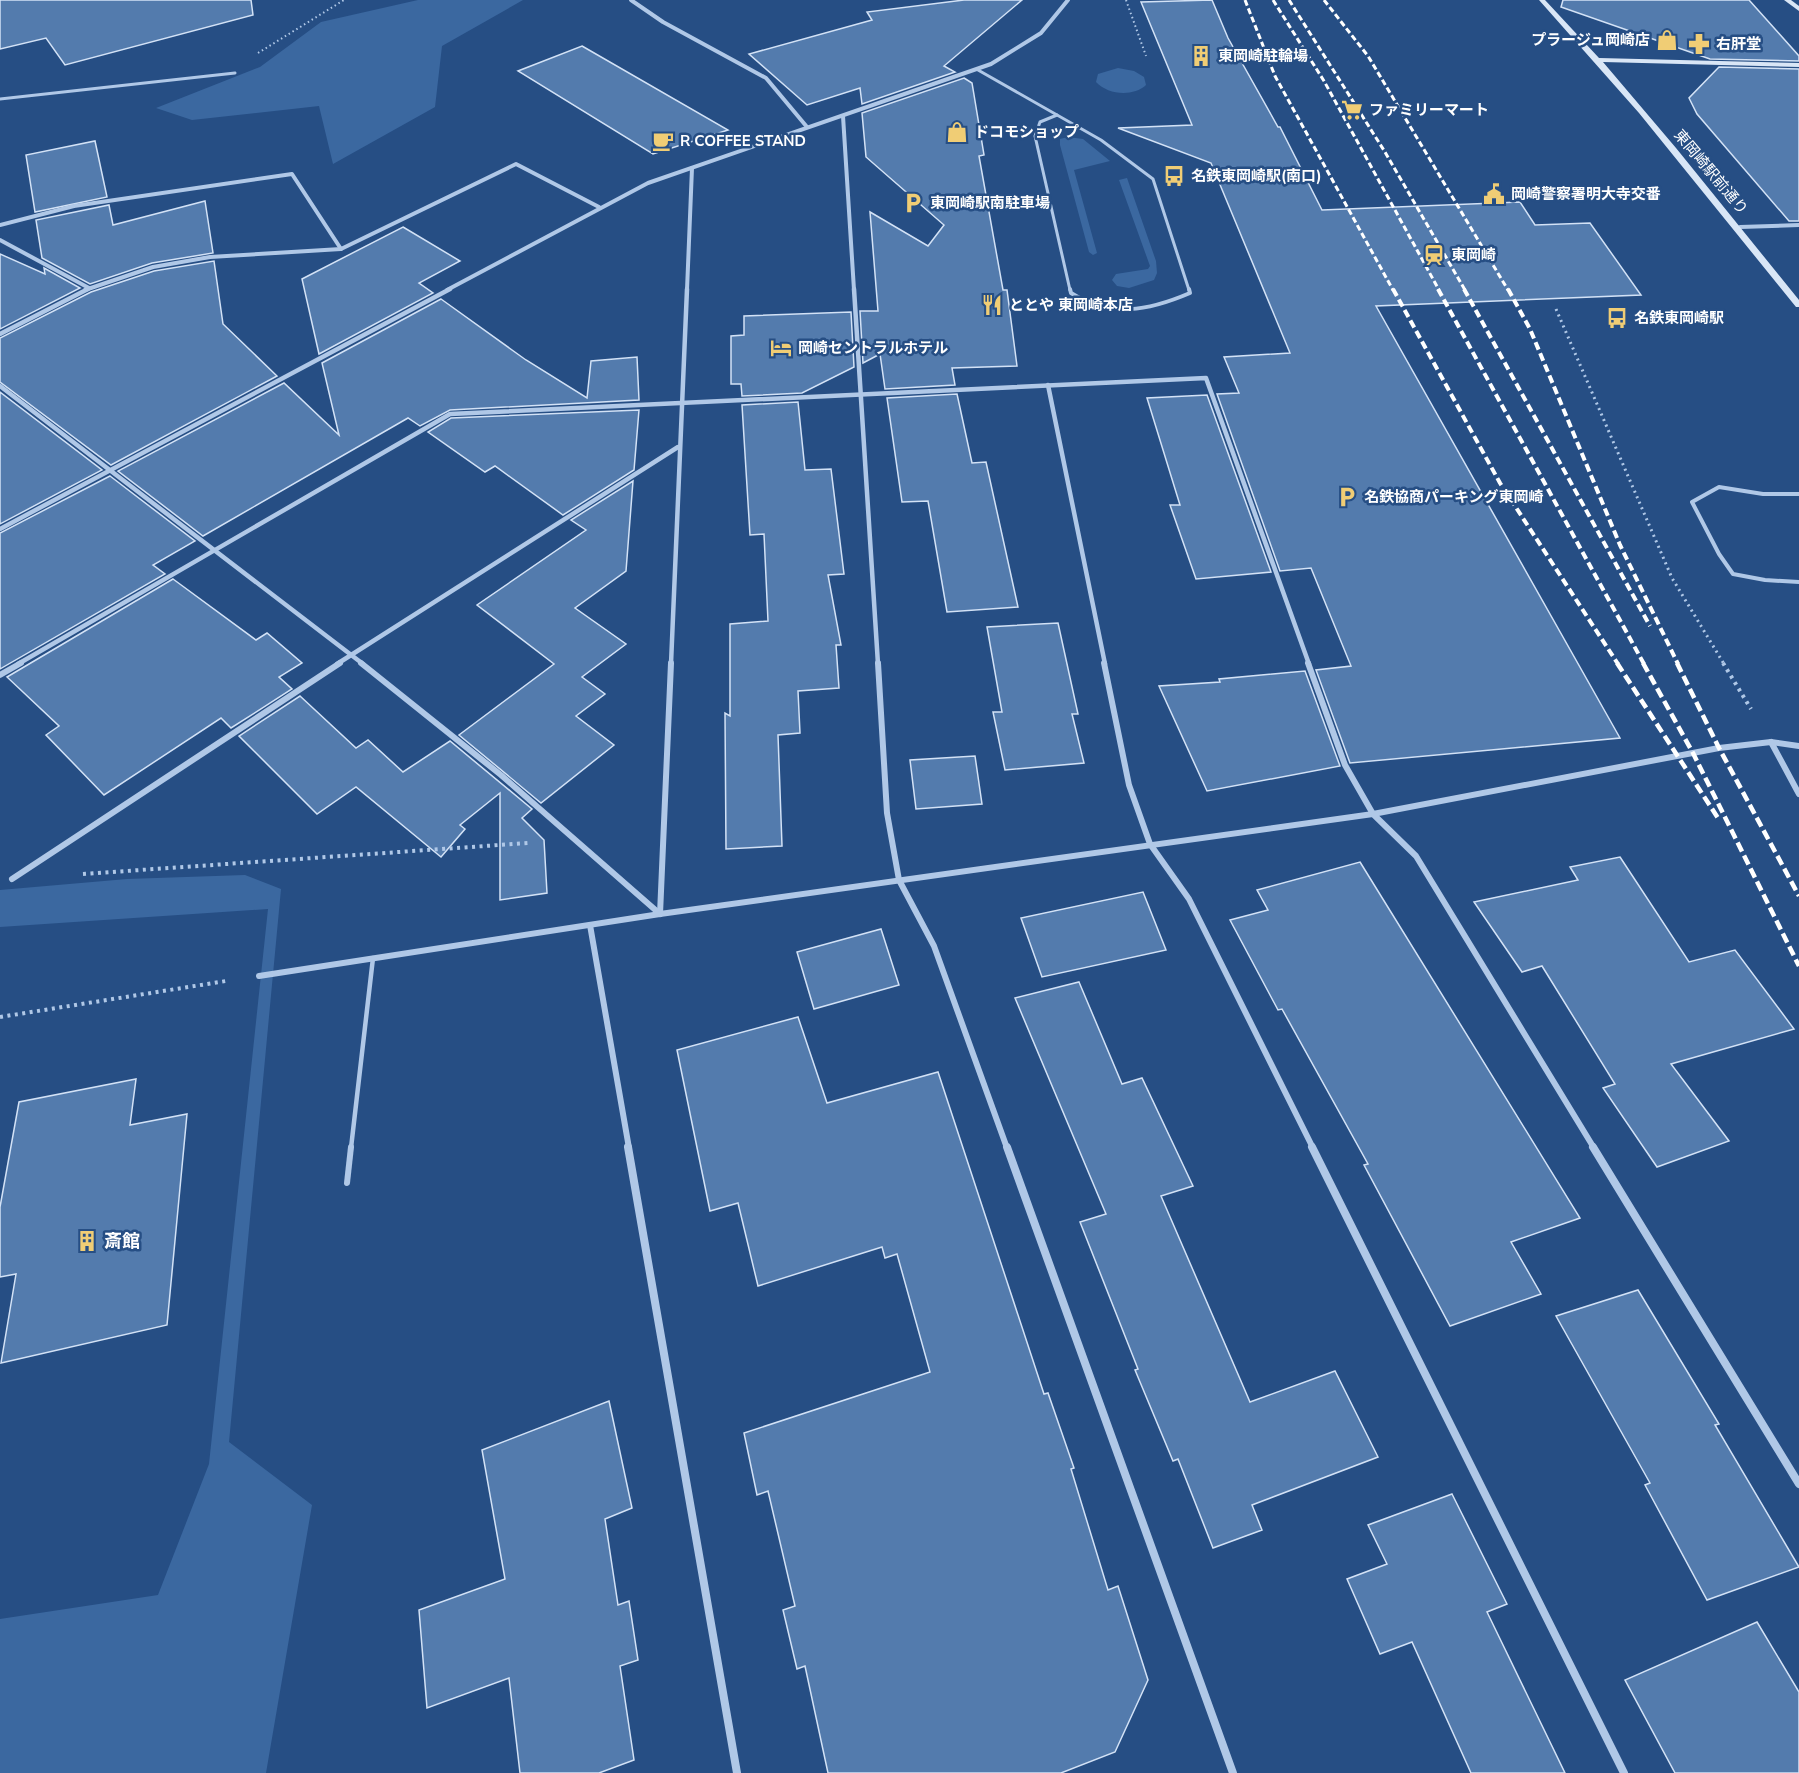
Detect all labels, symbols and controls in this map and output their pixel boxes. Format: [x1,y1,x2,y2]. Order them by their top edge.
shop icon: プラージュ岡崎店 [1655,28,1679,52]
place label: プラージュ岡崎店 [1531,30,1650,50]
pharmacy icon: 右肝堂 [1687,32,1711,56]
place label: 右肝堂 [1716,34,1761,54]
building icon: 東岡崎駐輪場 [1189,44,1213,68]
place label: 東岡崎駐輪場 [1218,46,1308,66]
supermarket icon: ファミリーマート [1340,98,1364,122]
place label: ファミリーマート [1369,100,1489,120]
shop icon: ドコモショップ [945,120,969,144]
place label: ドコモショップ [974,122,1079,142]
street label: 東岡崎駅前通り [1670,125,1752,219]
cafe icon: R COFFEE STAND [651,129,675,153]
place label: R COFFEE STAND [680,131,806,151]
bus stop icon: 名鉄東岡崎駅(南口) [1162,164,1186,188]
place label: 名鉄東岡崎駅(南口) [1191,166,1322,186]
public building icon: 岡崎警察署明大寺交番 [1482,182,1506,206]
place label: 岡崎警察署明大寺交番 [1511,184,1661,204]
parking icon: 東岡崎駅南駐車場 [901,191,925,215]
place label: 東岡崎駅南駐車場 [930,193,1050,213]
station icon: 東岡崎 [1422,243,1446,267]
place label: 東岡崎 [1451,245,1496,265]
restaurant icon: ととや 東岡崎本店 [980,293,1004,317]
place label: ととや 東岡崎本店 [1009,295,1133,315]
bus stop icon: 名鉄東岡崎駅 [1605,306,1629,330]
place label: 名鉄東岡崎駅 [1634,308,1724,328]
hotel icon: 岡崎セントラルホテル [769,336,793,360]
place label: 岡崎セントラルホテル [798,338,948,358]
parking icon: 名鉄協商パーキング東岡崎 [1335,485,1359,509]
place label: 名鉄協商パーキング東岡崎 [1364,487,1544,507]
building icon: 斎館 [75,1229,99,1253]
place label: 斎館 [104,1229,140,1253]

